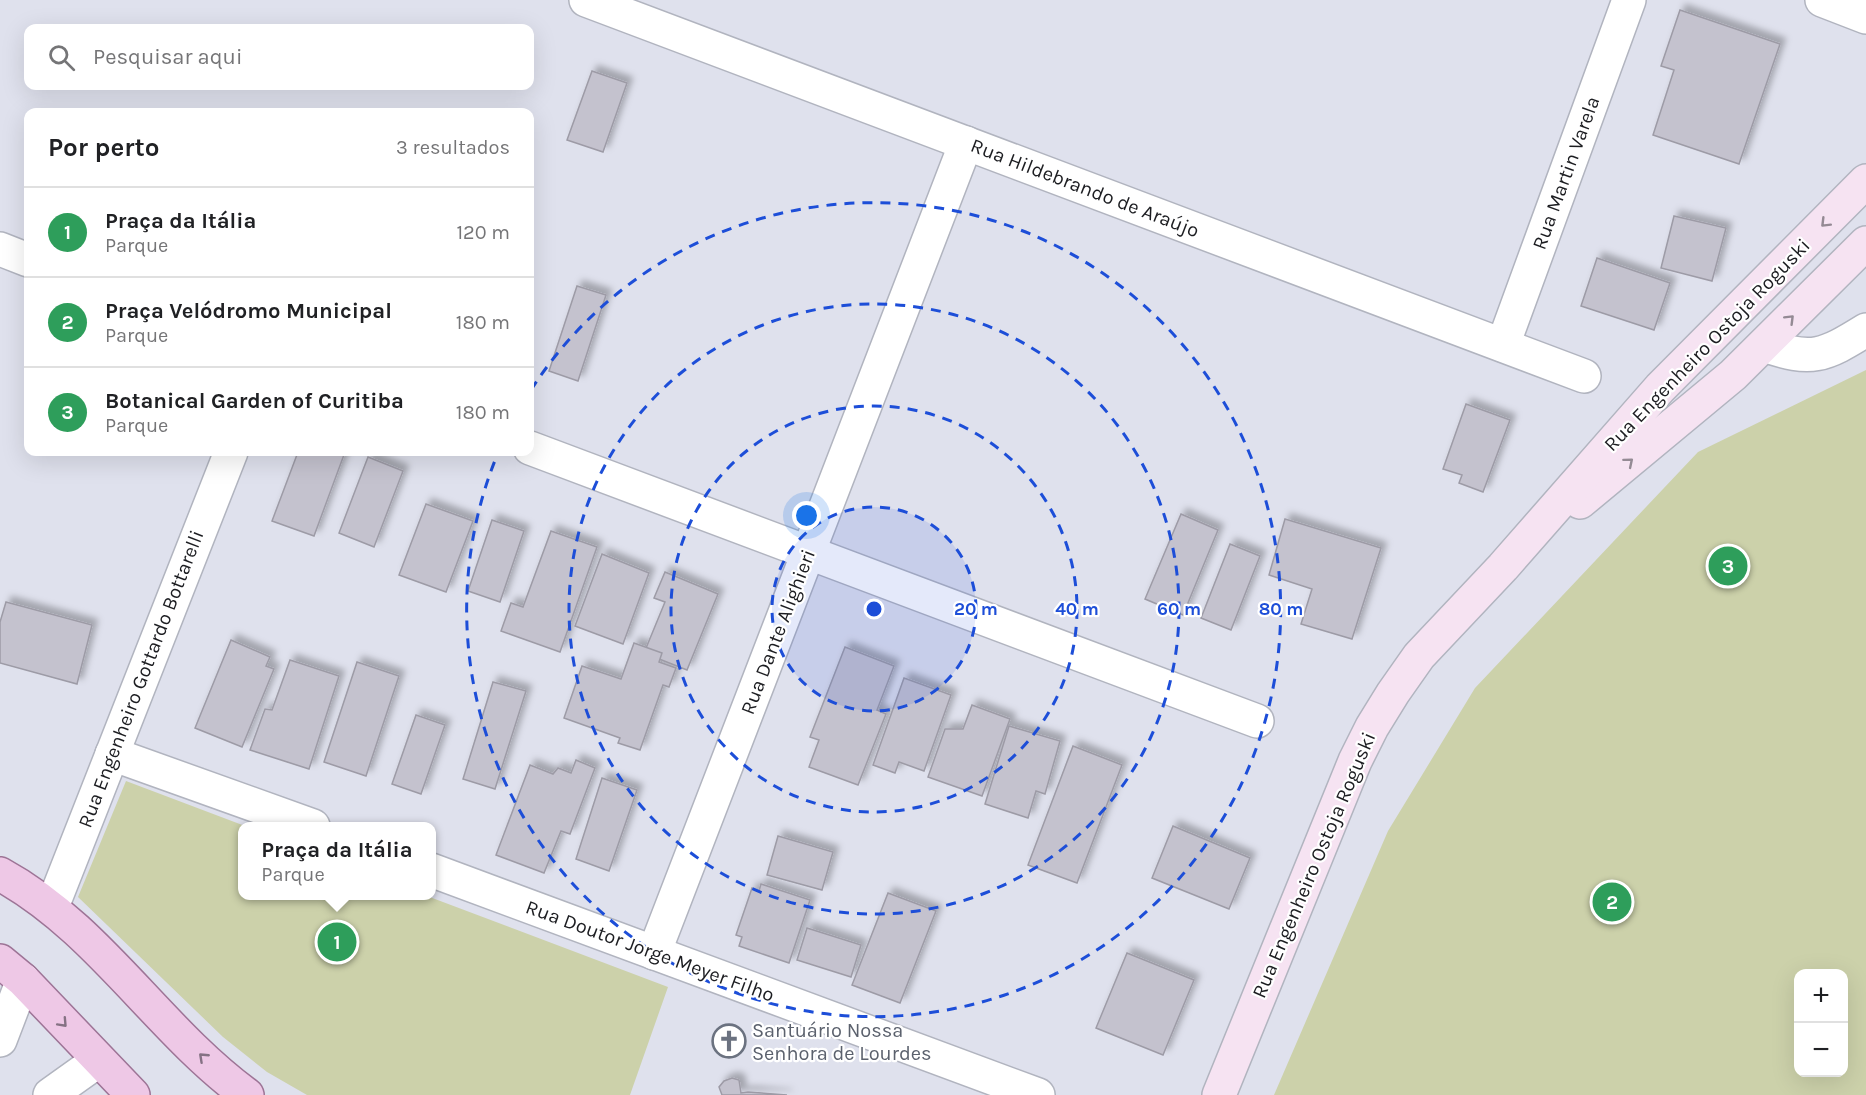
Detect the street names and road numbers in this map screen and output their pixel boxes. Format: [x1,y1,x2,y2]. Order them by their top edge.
street label: Rua Martin Varela [1528,93,1604,253]
street label: Rua Hildebrando de Araújo [968,134,1202,242]
street label: Rua Engenheiro Ostoja Roguski [1599,234,1815,456]
street label: Rua Engenheiro Gottardo Bottarelli [73,527,209,831]
street label: Rua Dante Alighieri [736,546,820,718]
street label: Rua Engenheiro Ostoja Roguski [1247,729,1381,1001]
street label: Rua Doutor Jorge Meyer Filho [523,895,777,1007]

